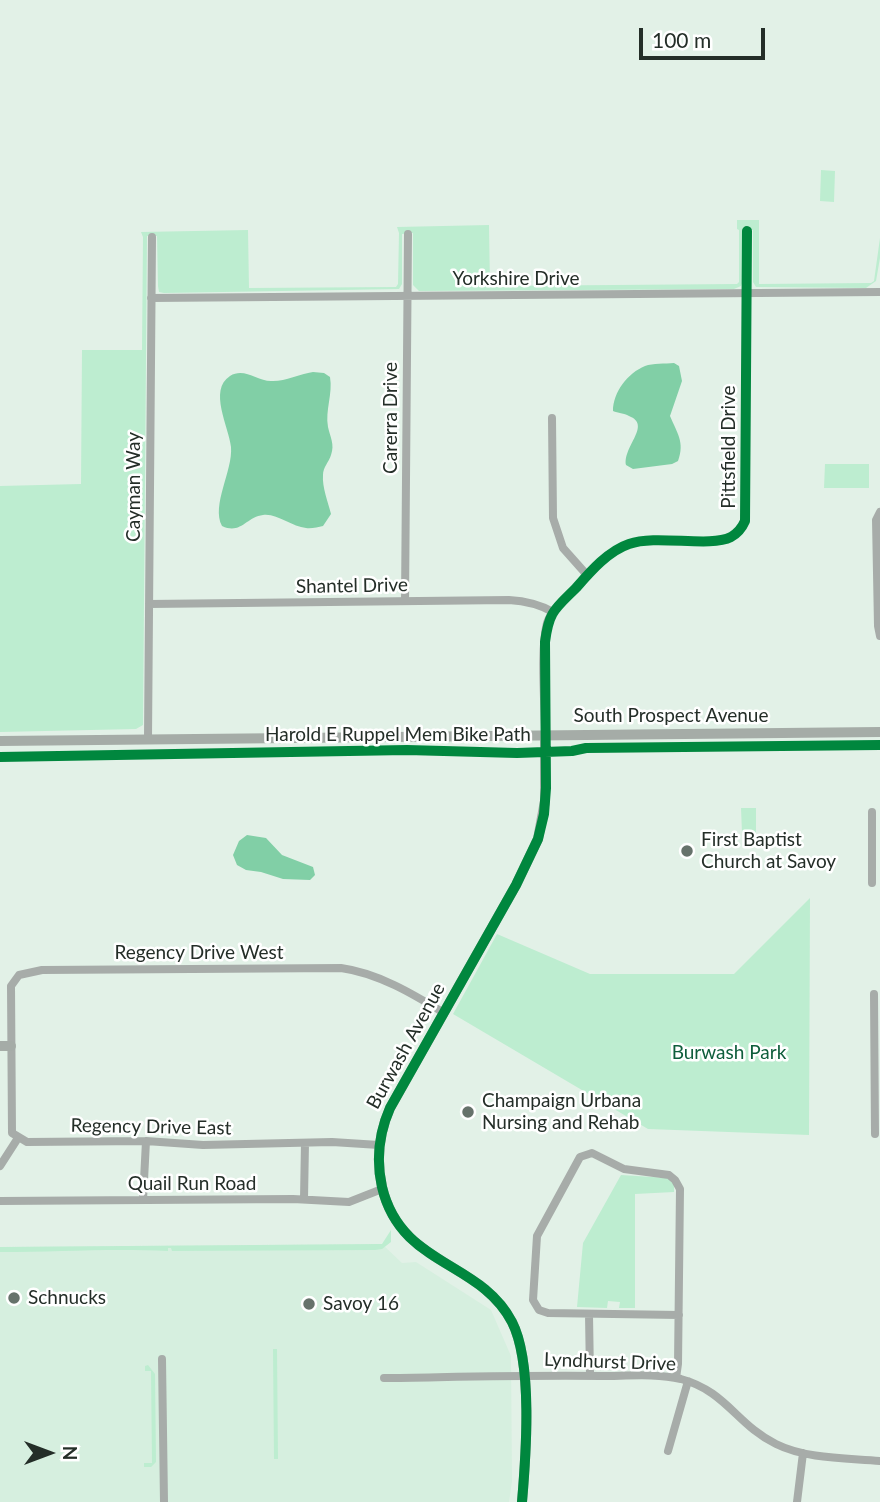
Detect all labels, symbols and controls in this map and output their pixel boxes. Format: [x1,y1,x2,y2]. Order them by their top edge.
scale bar [642,14,768,58]
text: 100 m [652,27,711,52]
street label: Yorkshire Drive [452,268,580,290]
street label: Carerra Drive [380,362,402,474]
street label: Pittsfield Drive [718,385,740,509]
street label: Cayman Way [123,432,145,542]
street label: Shantel Drive [296,574,408,598]
street label: South Prospect Avenue [574,705,768,727]
street label: Harold E Ruppel Mem Bike Path [265,724,531,746]
place label: First Baptist Church at Savoy [701,829,836,873]
marker: First Baptist Church at Savoy [679,843,695,859]
street label: Regency Drive West [114,942,284,964]
street label: Burwash Avenue [362,979,450,1113]
park label: Burwash Park [672,1042,786,1064]
place label: Champaign Urbana Nursing and Rehab [482,1090,641,1134]
marker: Champaign Urbana Nursing and Rehab [460,1104,476,1120]
street label: Regency Drive East [70,1114,232,1140]
street label: Quail Run Road [128,1173,256,1195]
place label: Schnucks [28,1287,106,1309]
marker: Schnucks [6,1290,22,1306]
place label: Savoy 16 [323,1293,399,1315]
marker: Savoy 16 [301,1296,317,1312]
street label: Lyndhurst Drive [544,1348,676,1376]
north arrow [14,1418,84,1488]
text: N [59,1446,82,1460]

